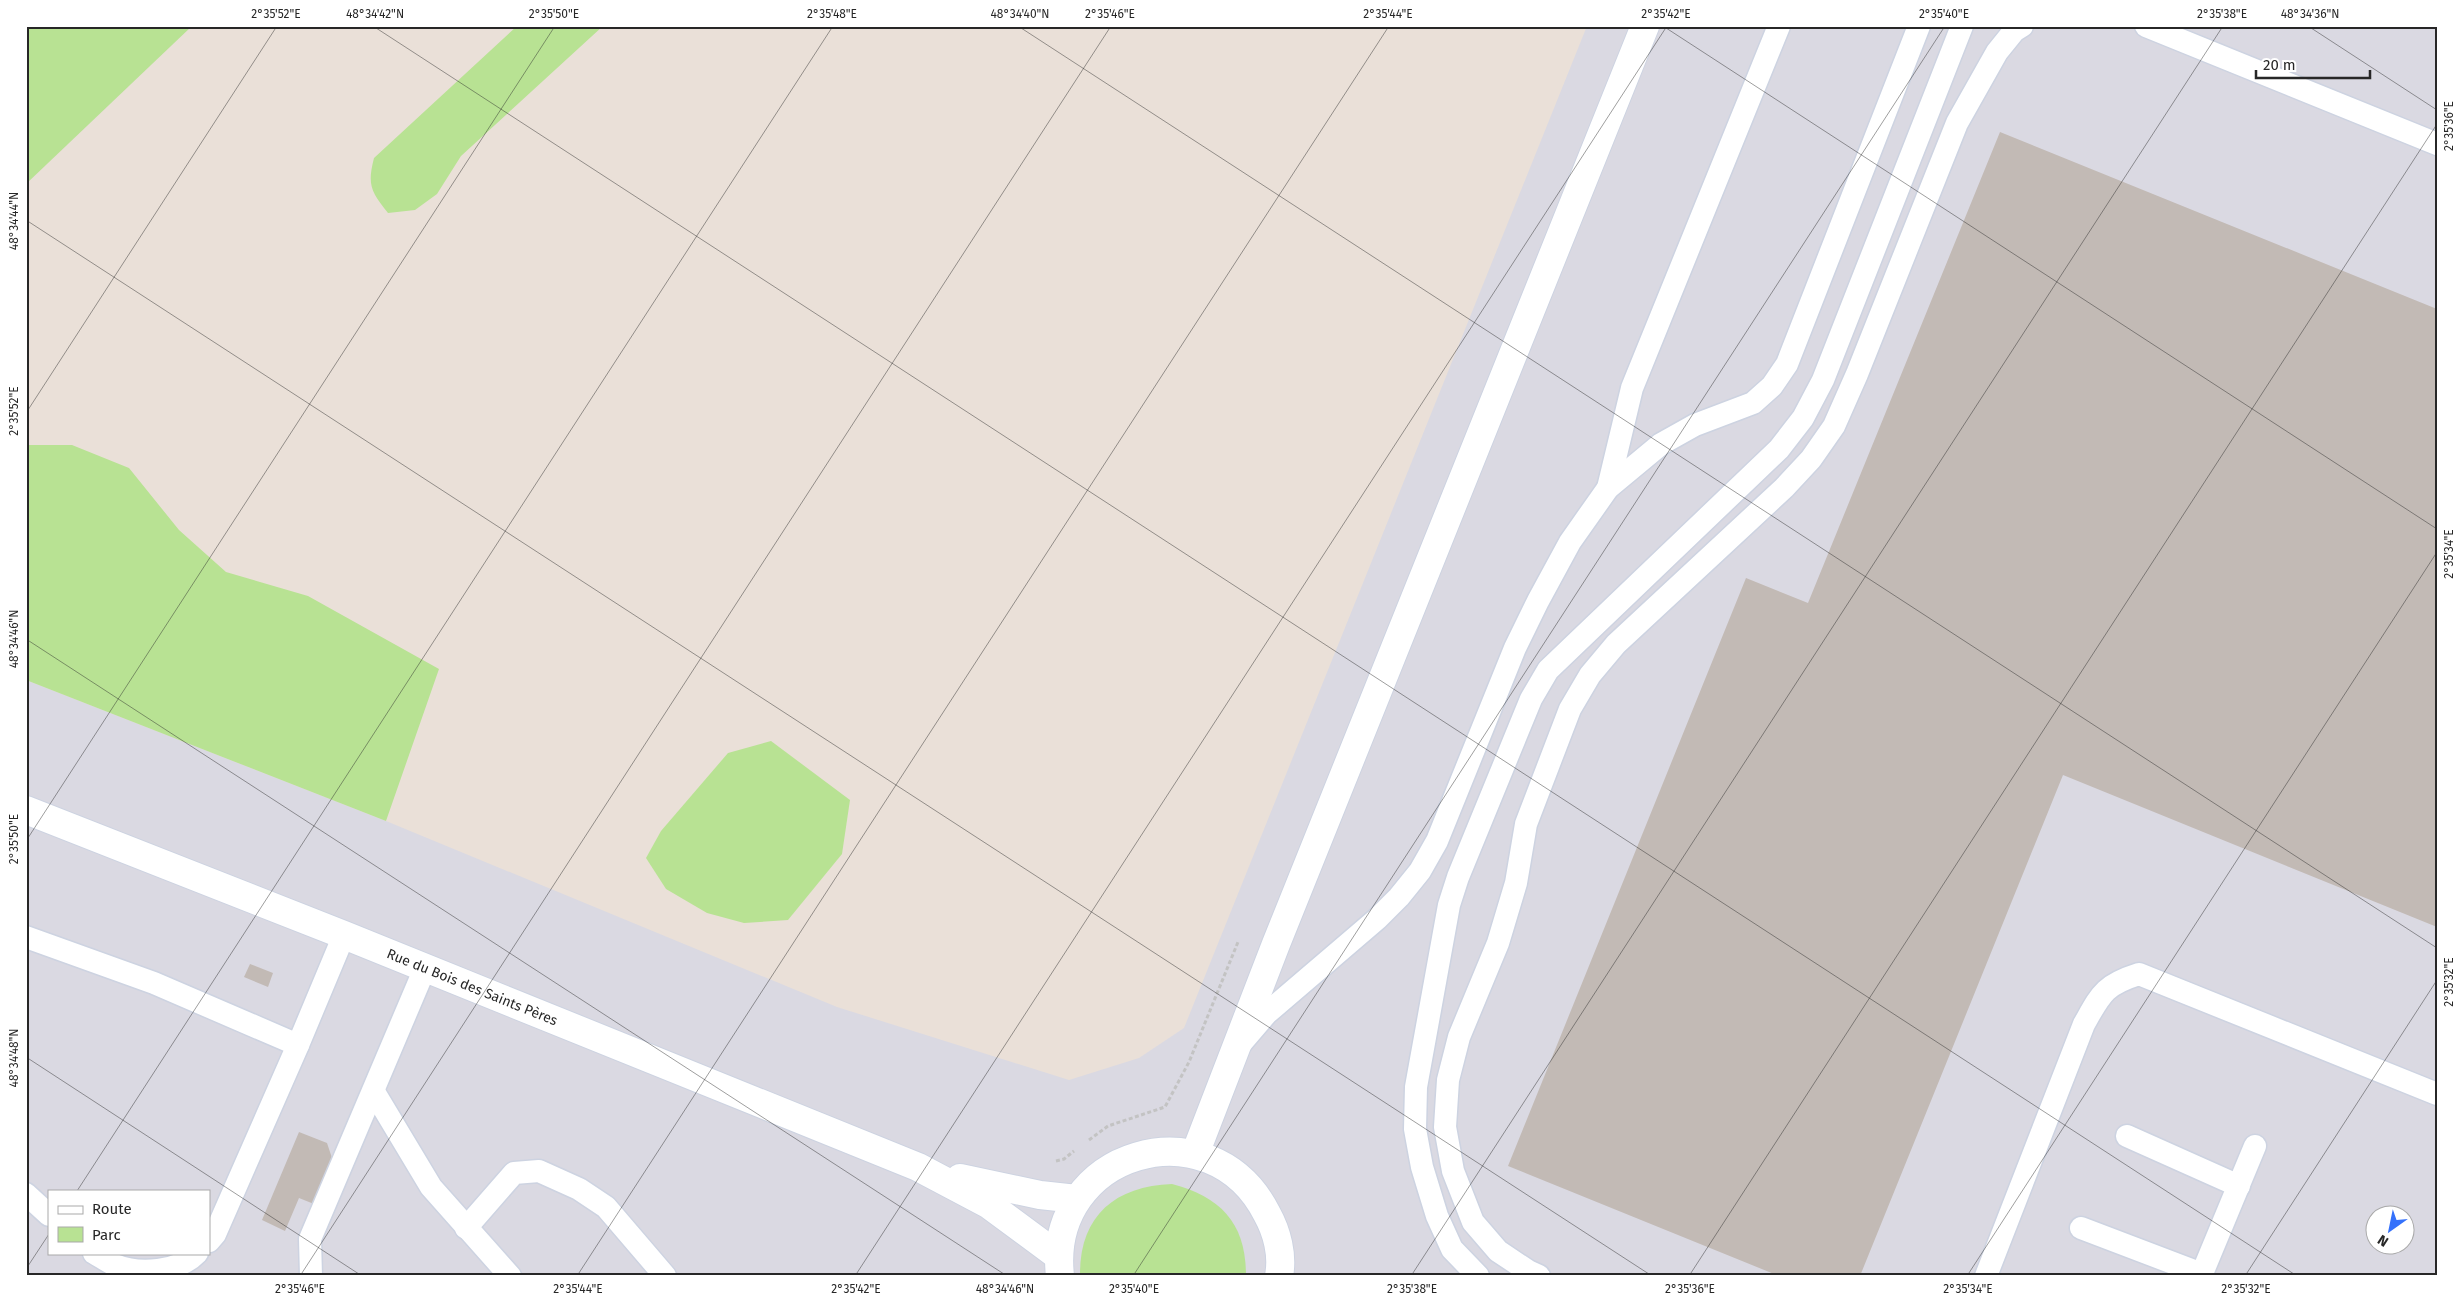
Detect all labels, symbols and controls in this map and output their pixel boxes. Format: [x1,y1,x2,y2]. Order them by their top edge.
text: 2°35'52"E [251,7,301,21]
text: 48°34'42"N [346,7,404,21]
text: 2°35'50"E [529,7,579,21]
text: 2°35'48"E [807,7,857,21]
text: 48°34'40"N [990,7,1050,21]
text: 2°35'46"E [1085,7,1135,21]
text: 2°35'44"E [1363,7,1413,21]
text: 2°35'42"E [1641,7,1691,21]
text: 2°35'40"E [1919,7,1969,21]
text: 2°35'38"E [2197,7,2247,21]
text: 48°34'36"N [2281,7,2339,21]
scale bar [2256,48,2369,80]
text: 20 m [2263,56,2296,74]
text: 2°35'36"E [2442,101,2456,151]
text: 48°34'44"N [7,192,21,250]
text: 2°35'52"E [7,386,21,436]
text: 2°35'34"E [2442,529,2456,579]
text: 48°34'46"N [7,610,21,668]
text: 2°35'50"E [7,814,21,864]
street label: Rue du Bois des Saints Pères [384,945,561,1029]
text: 2°35'32"E [2442,957,2456,1007]
text: 48°34'48"N [7,1029,21,1087]
legend [48,1190,210,1254]
text: Route [92,1200,132,1218]
north arrow [2366,1204,2416,1254]
text: Parc [92,1226,121,1244]
text: N [2375,1231,2392,1250]
text: 2°35'46"E [275,1282,325,1296]
text: 2°35'44"E [553,1282,603,1296]
text: 2°35'42"E [831,1282,881,1296]
text: 48°34'46"N [976,1282,1034,1296]
text: 2°35'40"E [1109,1282,1159,1296]
text: 2°35'38"E [1387,1282,1437,1296]
text: 2°35'36"E [1665,1282,1715,1296]
text: 2°35'34"E [1943,1282,1993,1296]
text: 2°35'32"E [2221,1282,2271,1296]

